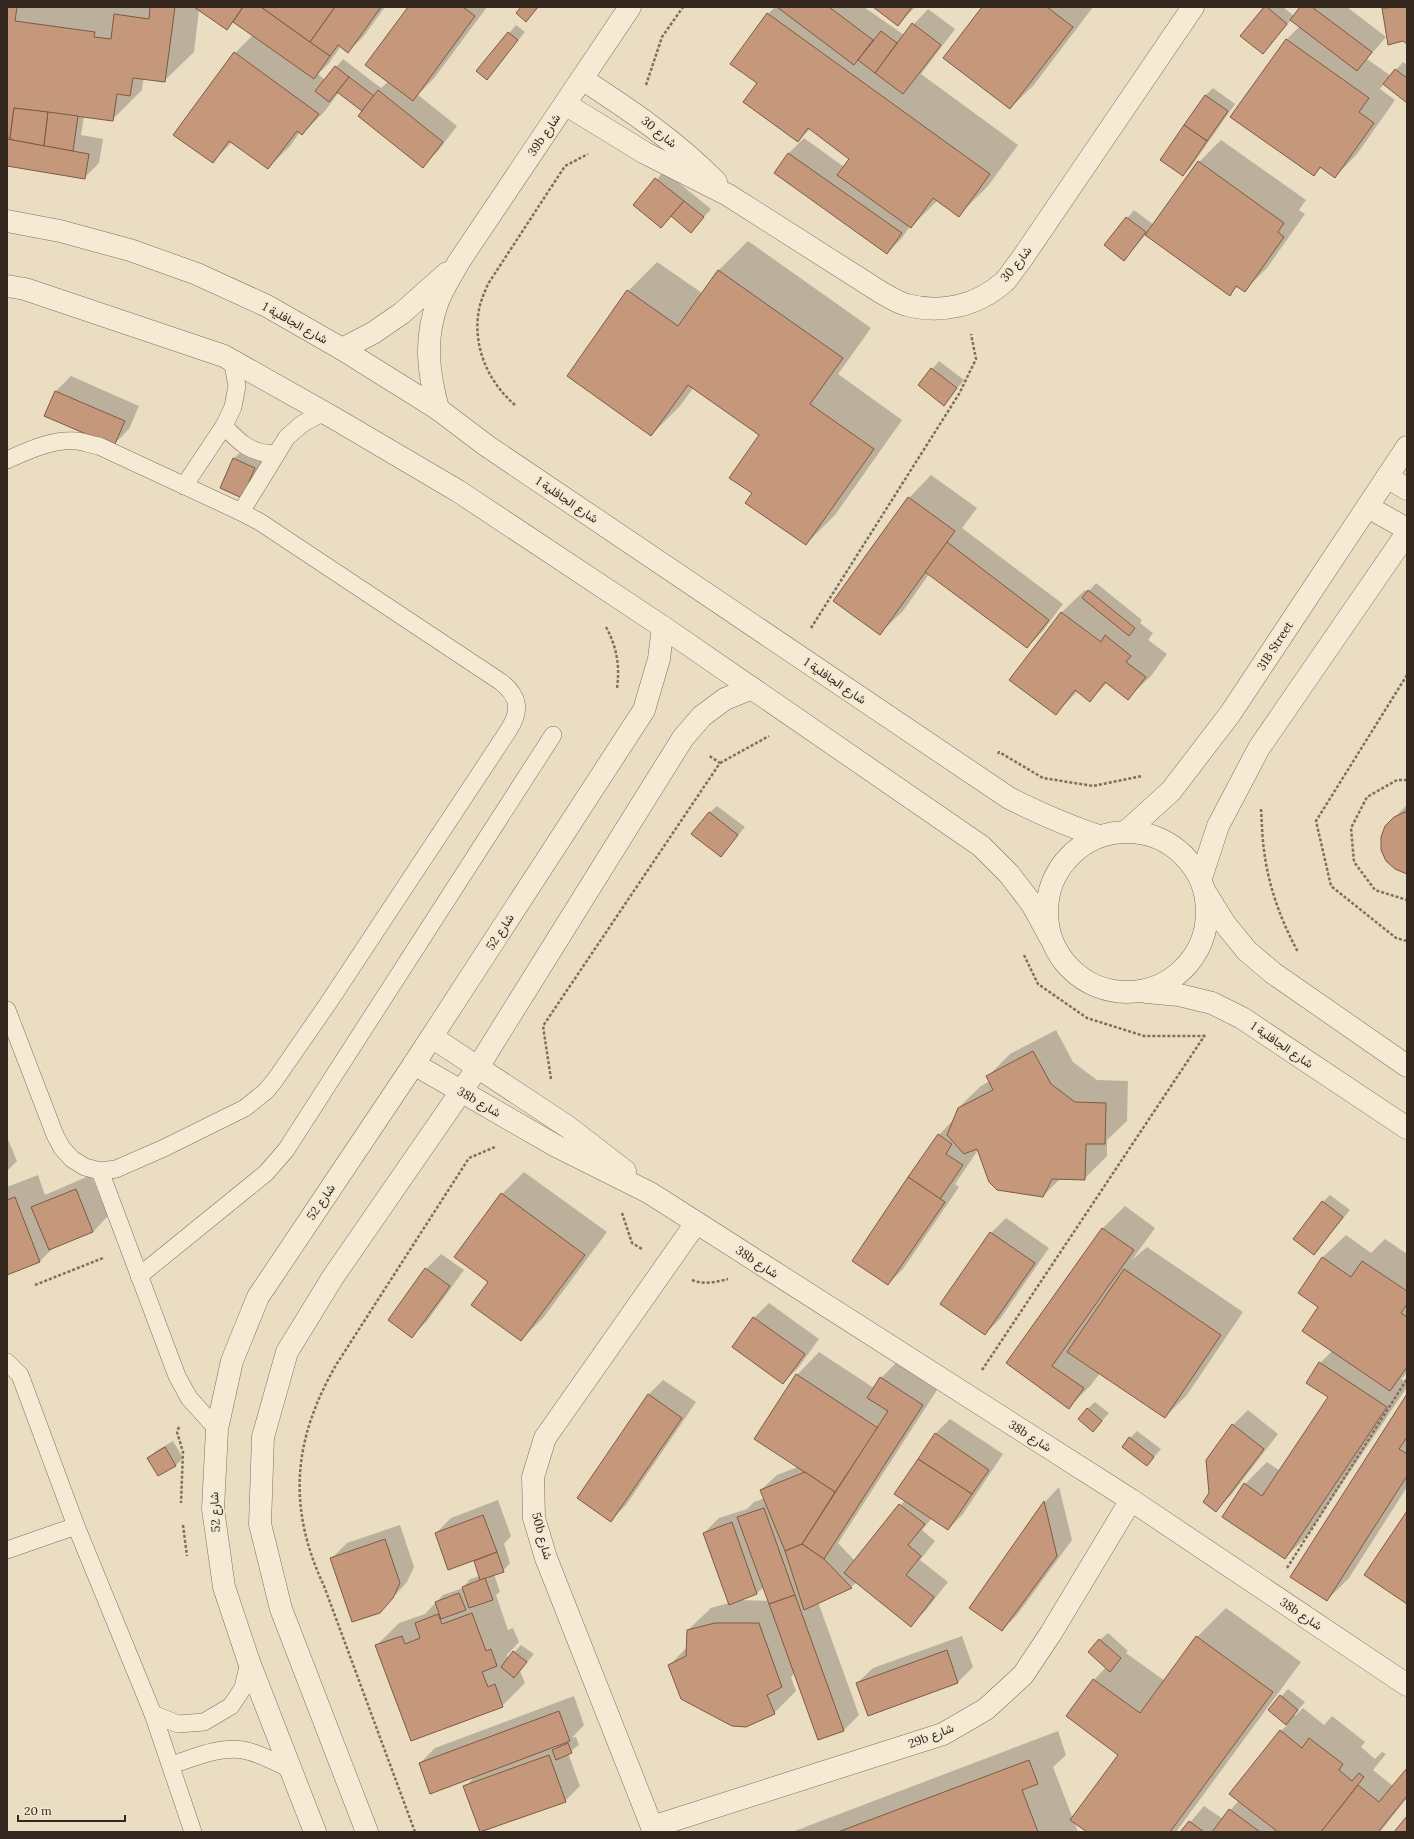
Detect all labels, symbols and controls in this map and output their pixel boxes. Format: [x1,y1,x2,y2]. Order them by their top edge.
street label: 39b شارع [524,111,565,160]
street label: شارع 30 [637,113,680,152]
street label: شارع 30 [997,243,1036,286]
street label: شارع الجافلية 1 [259,298,330,348]
street label: شارع الجافلية 1 [532,473,601,528]
street label: 31B Street [1253,618,1296,673]
street label: شارع الجافلية 1 [800,654,869,709]
street label: شارع 52 [482,911,519,954]
street label: شارع الجافلية 1 [1247,1018,1316,1073]
street label: 38b شارع [454,1083,504,1122]
street label: شارع 52 [303,1181,340,1224]
street label: 38b شارع [732,1242,781,1283]
street label: 38b شارع [1005,1417,1054,1456]
street label: شارع 52 [206,1491,225,1533]
street label: 50b شارع [527,1511,556,1562]
street label: 38b شارع [1276,1594,1325,1635]
street label: 29b شارع [906,1720,956,1753]
scale bar [18,1797,125,1823]
text: 20 m [24,1803,52,1818]

